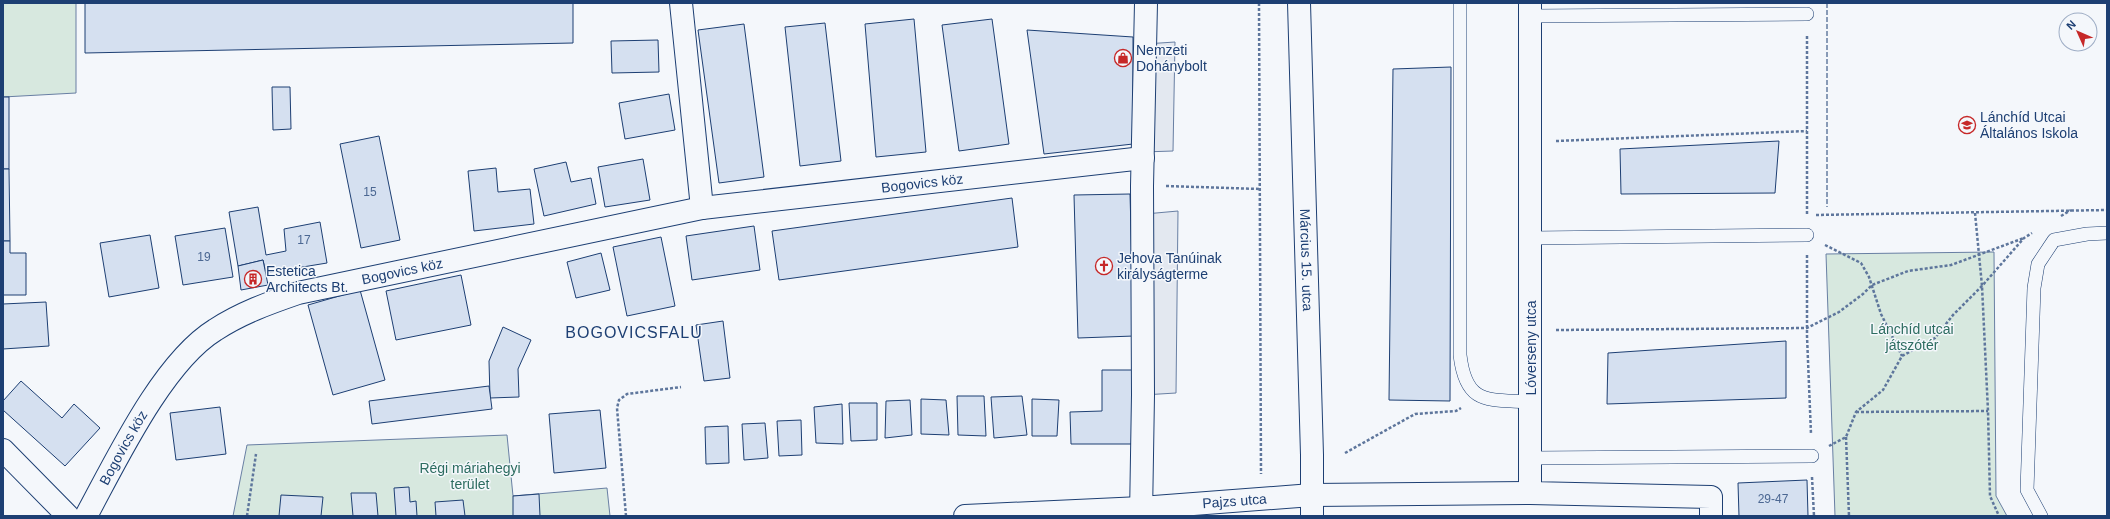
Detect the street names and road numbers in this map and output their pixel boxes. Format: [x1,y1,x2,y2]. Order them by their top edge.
street label: Bogovics köz [880,170,964,196]
street label: Március 15. utca [1297,208,1316,312]
street label: Bogovics köz [360,255,444,287]
street label: Lóverseny utca [1523,300,1539,395]
street label: Bogovics köz [96,407,151,488]
street label: Pajzs utca [1202,490,1268,511]

